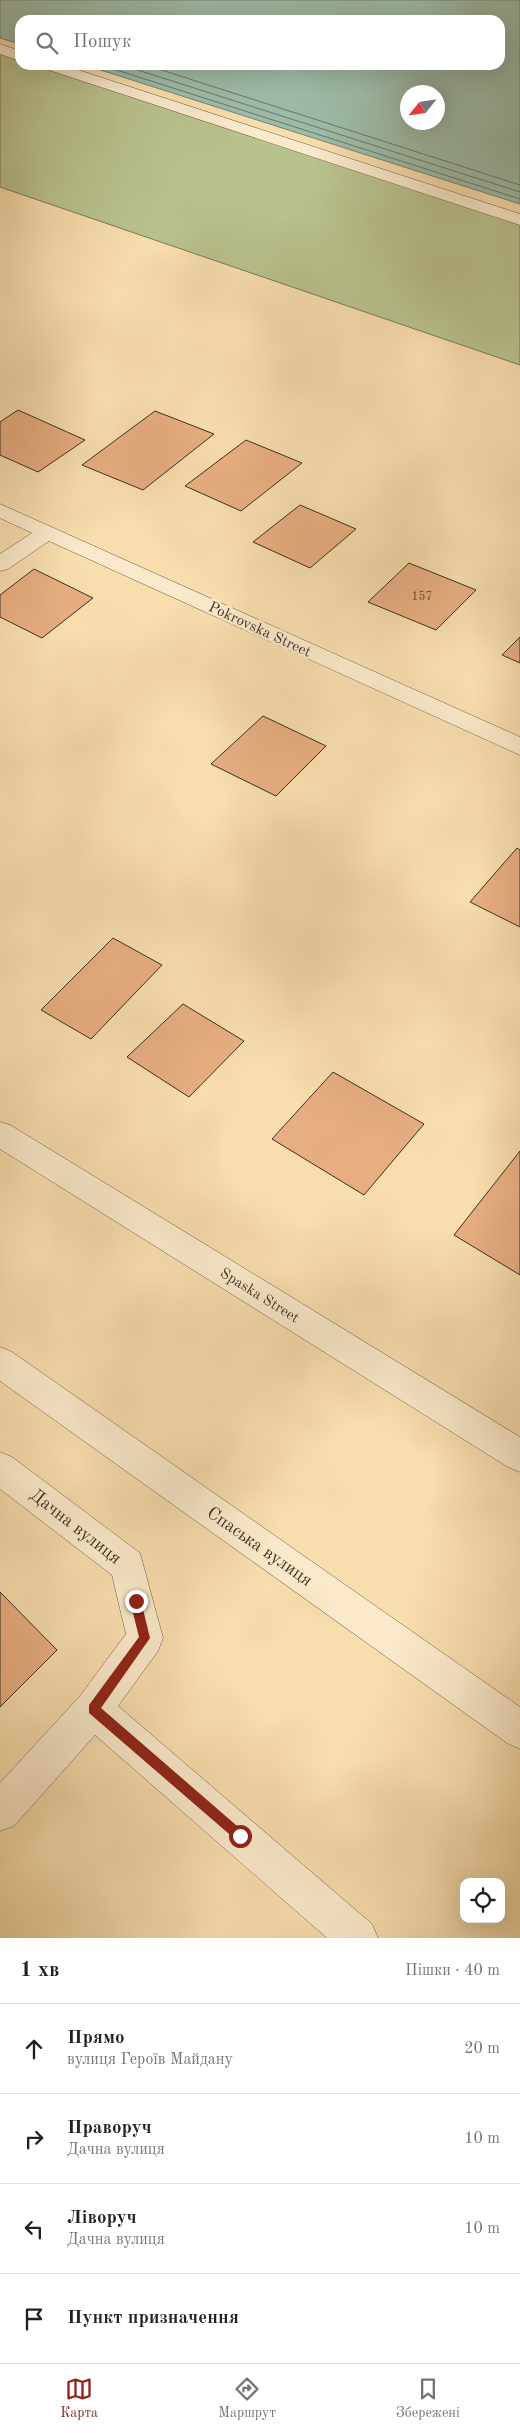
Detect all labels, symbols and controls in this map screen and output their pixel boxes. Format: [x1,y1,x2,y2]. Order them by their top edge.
search box [15,15,505,70]
icon: search [33,29,61,57]
text: Пошук [73,33,131,52]
north arrow [400,85,445,130]
house number: 157 [412,590,432,603]
street label: Pokrovska Street [206,600,313,661]
street label: Spaska Street [217,1266,301,1327]
street label: Дачна вулиця [26,1486,124,1568]
street label: Спаська вулиця [203,1504,315,1590]
route end [125,1590,148,1613]
route start [229,1825,252,1848]
map controls [460,1878,505,1923]
button: locate [460,1878,505,1923]
text: 1 хв [20,1960,59,1981]
text: Пішки · 40 m [405,1963,500,1979]
text: Прямо [67,2029,125,2048]
icon: ahead [20,2035,48,2063]
text: 20 m [464,2041,500,2057]
text: вулиця Героїв Майдану [67,2052,233,2068]
text: Праворуч [67,2119,152,2138]
icon: right [20,2125,48,2153]
text: 10 m [464,2131,500,2147]
text: Дачна вулиця [67,2142,165,2158]
text: Ліворуч [67,2209,137,2228]
icon: left [20,2215,48,2243]
text: 10 m [464,2221,500,2237]
text: Дачна вулиця [67,2232,165,2248]
icon: arrive [20,2305,48,2333]
text: Пункт призначення [67,2309,239,2328]
tab: Карта [60,2375,98,2422]
tab: Маршрут [218,2375,276,2422]
tab: Збережені [396,2375,460,2422]

